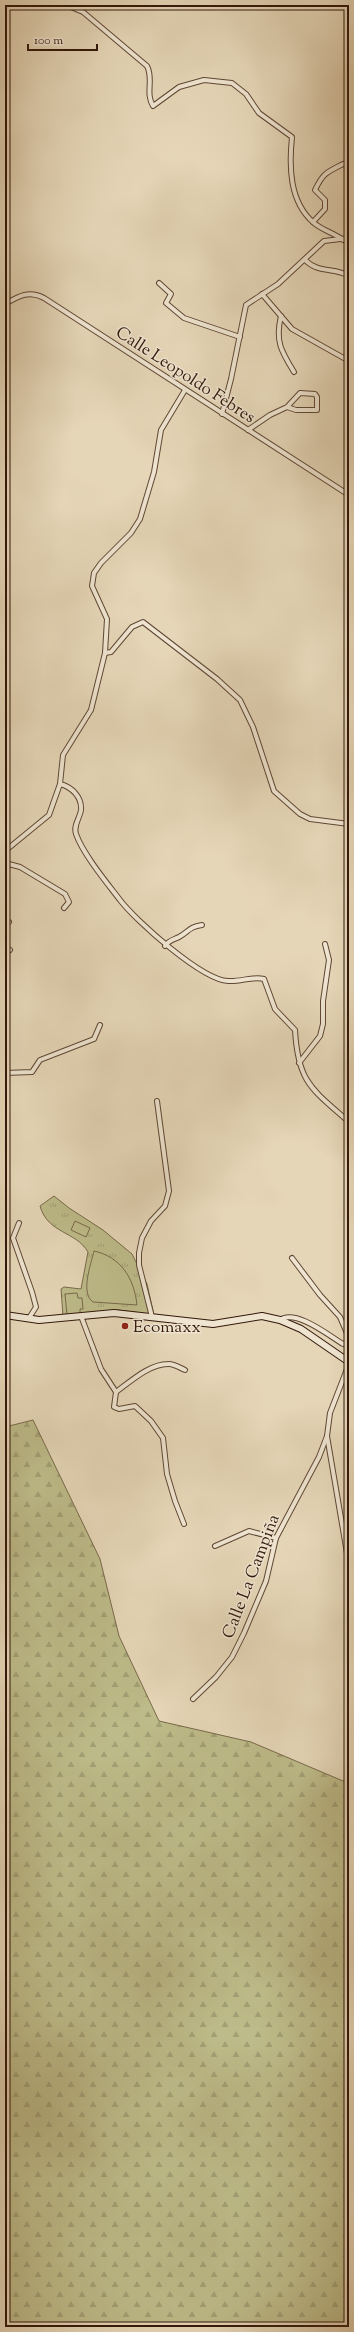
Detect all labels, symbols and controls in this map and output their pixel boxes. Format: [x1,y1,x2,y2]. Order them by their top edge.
scale bar [28,26,97,52]
text: 100 m [34,32,63,50]
street label: Calle Leopoldo Febres [110,321,260,430]
place label: Ecomaxx [133,1316,201,1340]
marker: Ecomaxx [120,1321,130,1331]
street label: Calle La Campiña [217,1511,287,1642]

